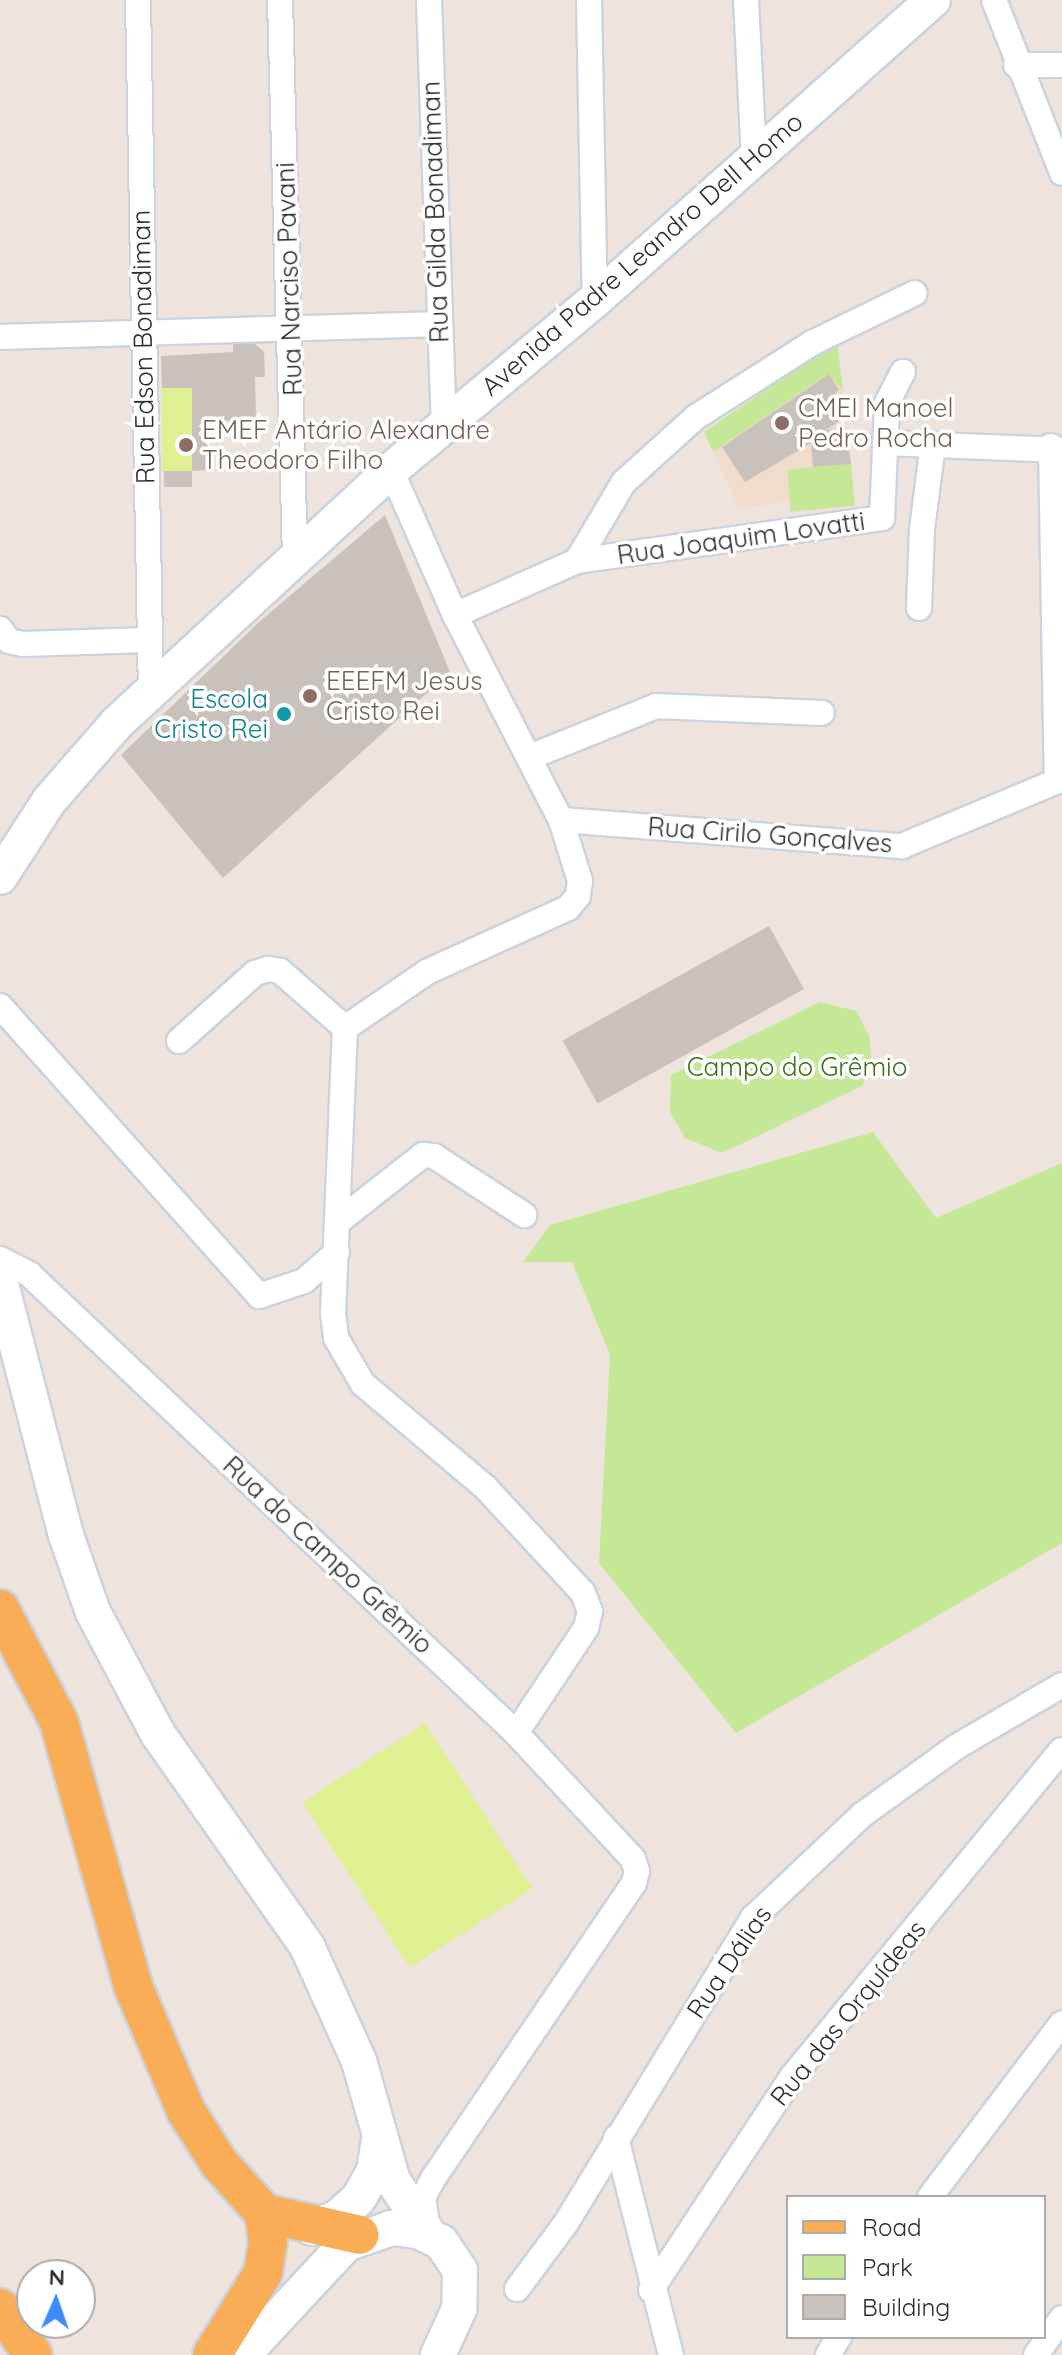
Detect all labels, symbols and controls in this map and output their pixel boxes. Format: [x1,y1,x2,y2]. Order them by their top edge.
street label: Rua Gilda Bonadiman [415,81,455,343]
street label: Avenida Padre Leandro Dell Homo [475,106,809,402]
street label: Rua Narciso Pavani [269,162,309,396]
street label: Rua Edson Bonadiman [125,210,161,484]
place label: CMEI Manoel Pedro Rocha [798,392,954,454]
place label: EMEF Antário Alexandre Theodoro Filho [202,414,490,476]
marker: CMEI Manoel Pedro Rocha [773,414,791,432]
marker: EMEF Antário Alexandre Theodoro Filho [177,436,195,454]
street label: Rua Joaquim Lovatti [615,505,867,571]
place label: EEEFM Jesus Cristo Rei [326,665,482,726]
place label: Escola Cristo Rei [154,683,268,744]
marker: EEEFM Jesus Cristo Rei [301,687,319,705]
marker: Escola Cristo Rei [275,705,293,723]
street label: Rua Cirilo Gonçalves [647,811,893,859]
park label: Campo do Grêmio [687,1051,907,1083]
street label: Rua do Campo Grêmio [217,1450,439,1660]
street label: Rua Dálias [680,1900,778,2024]
street label: Rua das Orquídeas [764,1914,932,2112]
legend [786,2195,1046,2339]
text: Road [862,2212,922,2242]
text: Park [862,2252,913,2282]
north arrow [16,2259,96,2339]
text: N [48,2263,65,2291]
text: Building [862,2292,950,2322]

